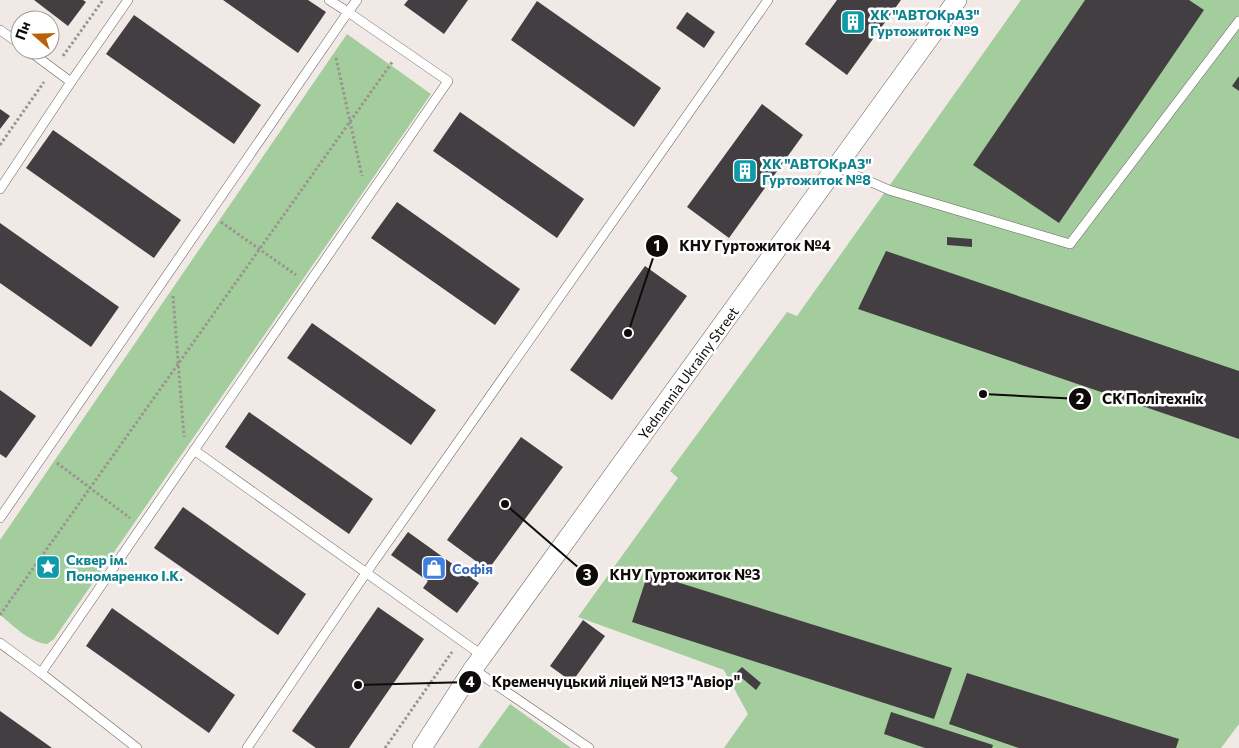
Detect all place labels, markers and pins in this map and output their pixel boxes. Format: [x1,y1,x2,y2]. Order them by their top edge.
place label: ХК "АВТОКрАЗ" Гуртожиток №9 [870,6,980,39]
building icon: ХК "АВТОКрАЗ" Гуртожиток №9 [840,9,866,35]
place label: ХК "АВТОКрАЗ" Гуртожиток №8 [762,155,872,188]
building icon: ХК "АВТОКрАЗ" Гуртожиток №8 [732,158,758,184]
callout: КНУ Гуртожиток №4 [645,231,841,261]
callout: СК Політехнік [1067,384,1214,414]
place label: Сквер ім. Пономаренко І.К. [66,551,183,584]
place icon: Сквер ім. Пономаренко І.К. [35,554,61,580]
shop icon: Софія [421,555,447,581]
place label: Софія [452,560,493,577]
callout: КНУ Гуртожиток №3 [574,560,770,590]
callout: Кременчуцький ліцей №13 "Авіор" [457,667,751,697]

